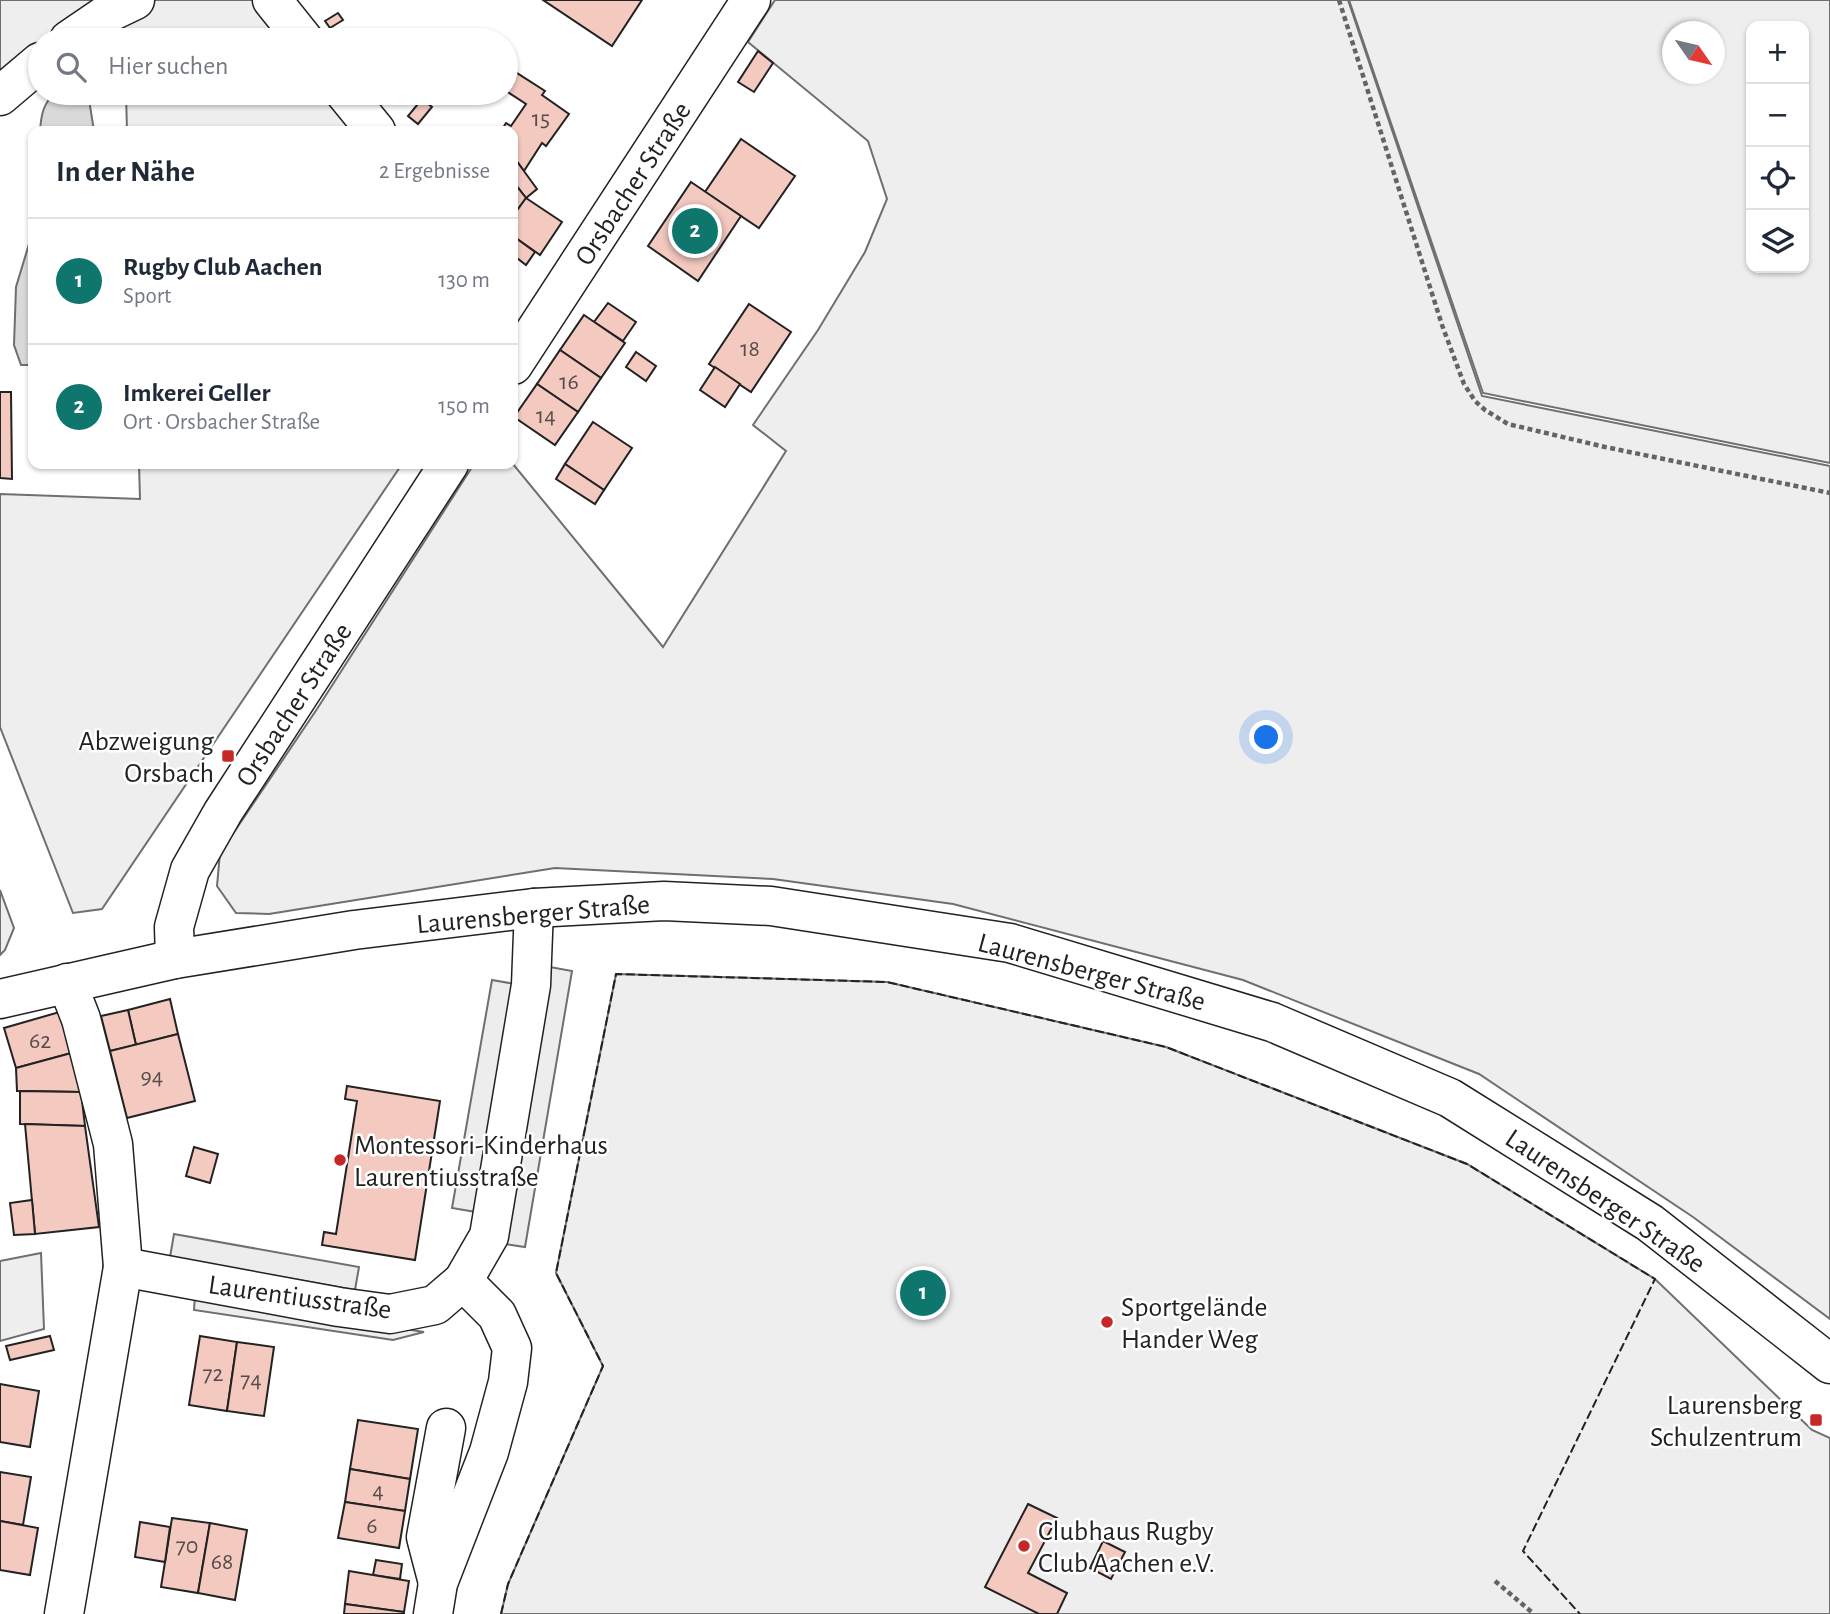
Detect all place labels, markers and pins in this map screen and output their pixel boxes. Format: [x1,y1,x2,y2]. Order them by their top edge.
pin: 2 [672,205,718,257]
place label: Abzweigung Orsbach [78,728,214,788]
marker: Abzweigung Orsbach [220,748,236,764]
place label: Montessori-Kinderhaus Laurentiusstraße [354,1132,608,1192]
marker: Montessori-Kinderhaus Laurentiusstraße [332,1152,348,1168]
pin: 1 [900,1267,946,1319]
place label: Sportgelände Hander Weg [1121,1294,1267,1354]
marker: Sportgelände Hander Weg [1099,1314,1115,1330]
place label: Laurensberg Schulzentrum [1650,1392,1802,1452]
marker: Laurensberg Schulzentrum [1808,1412,1824,1428]
place label: Clubhaus Rugby Club Aachen e.V. [1038,1518,1215,1578]
marker: Clubhaus Rugby Club Aachen e.V. [1016,1538,1032,1554]

